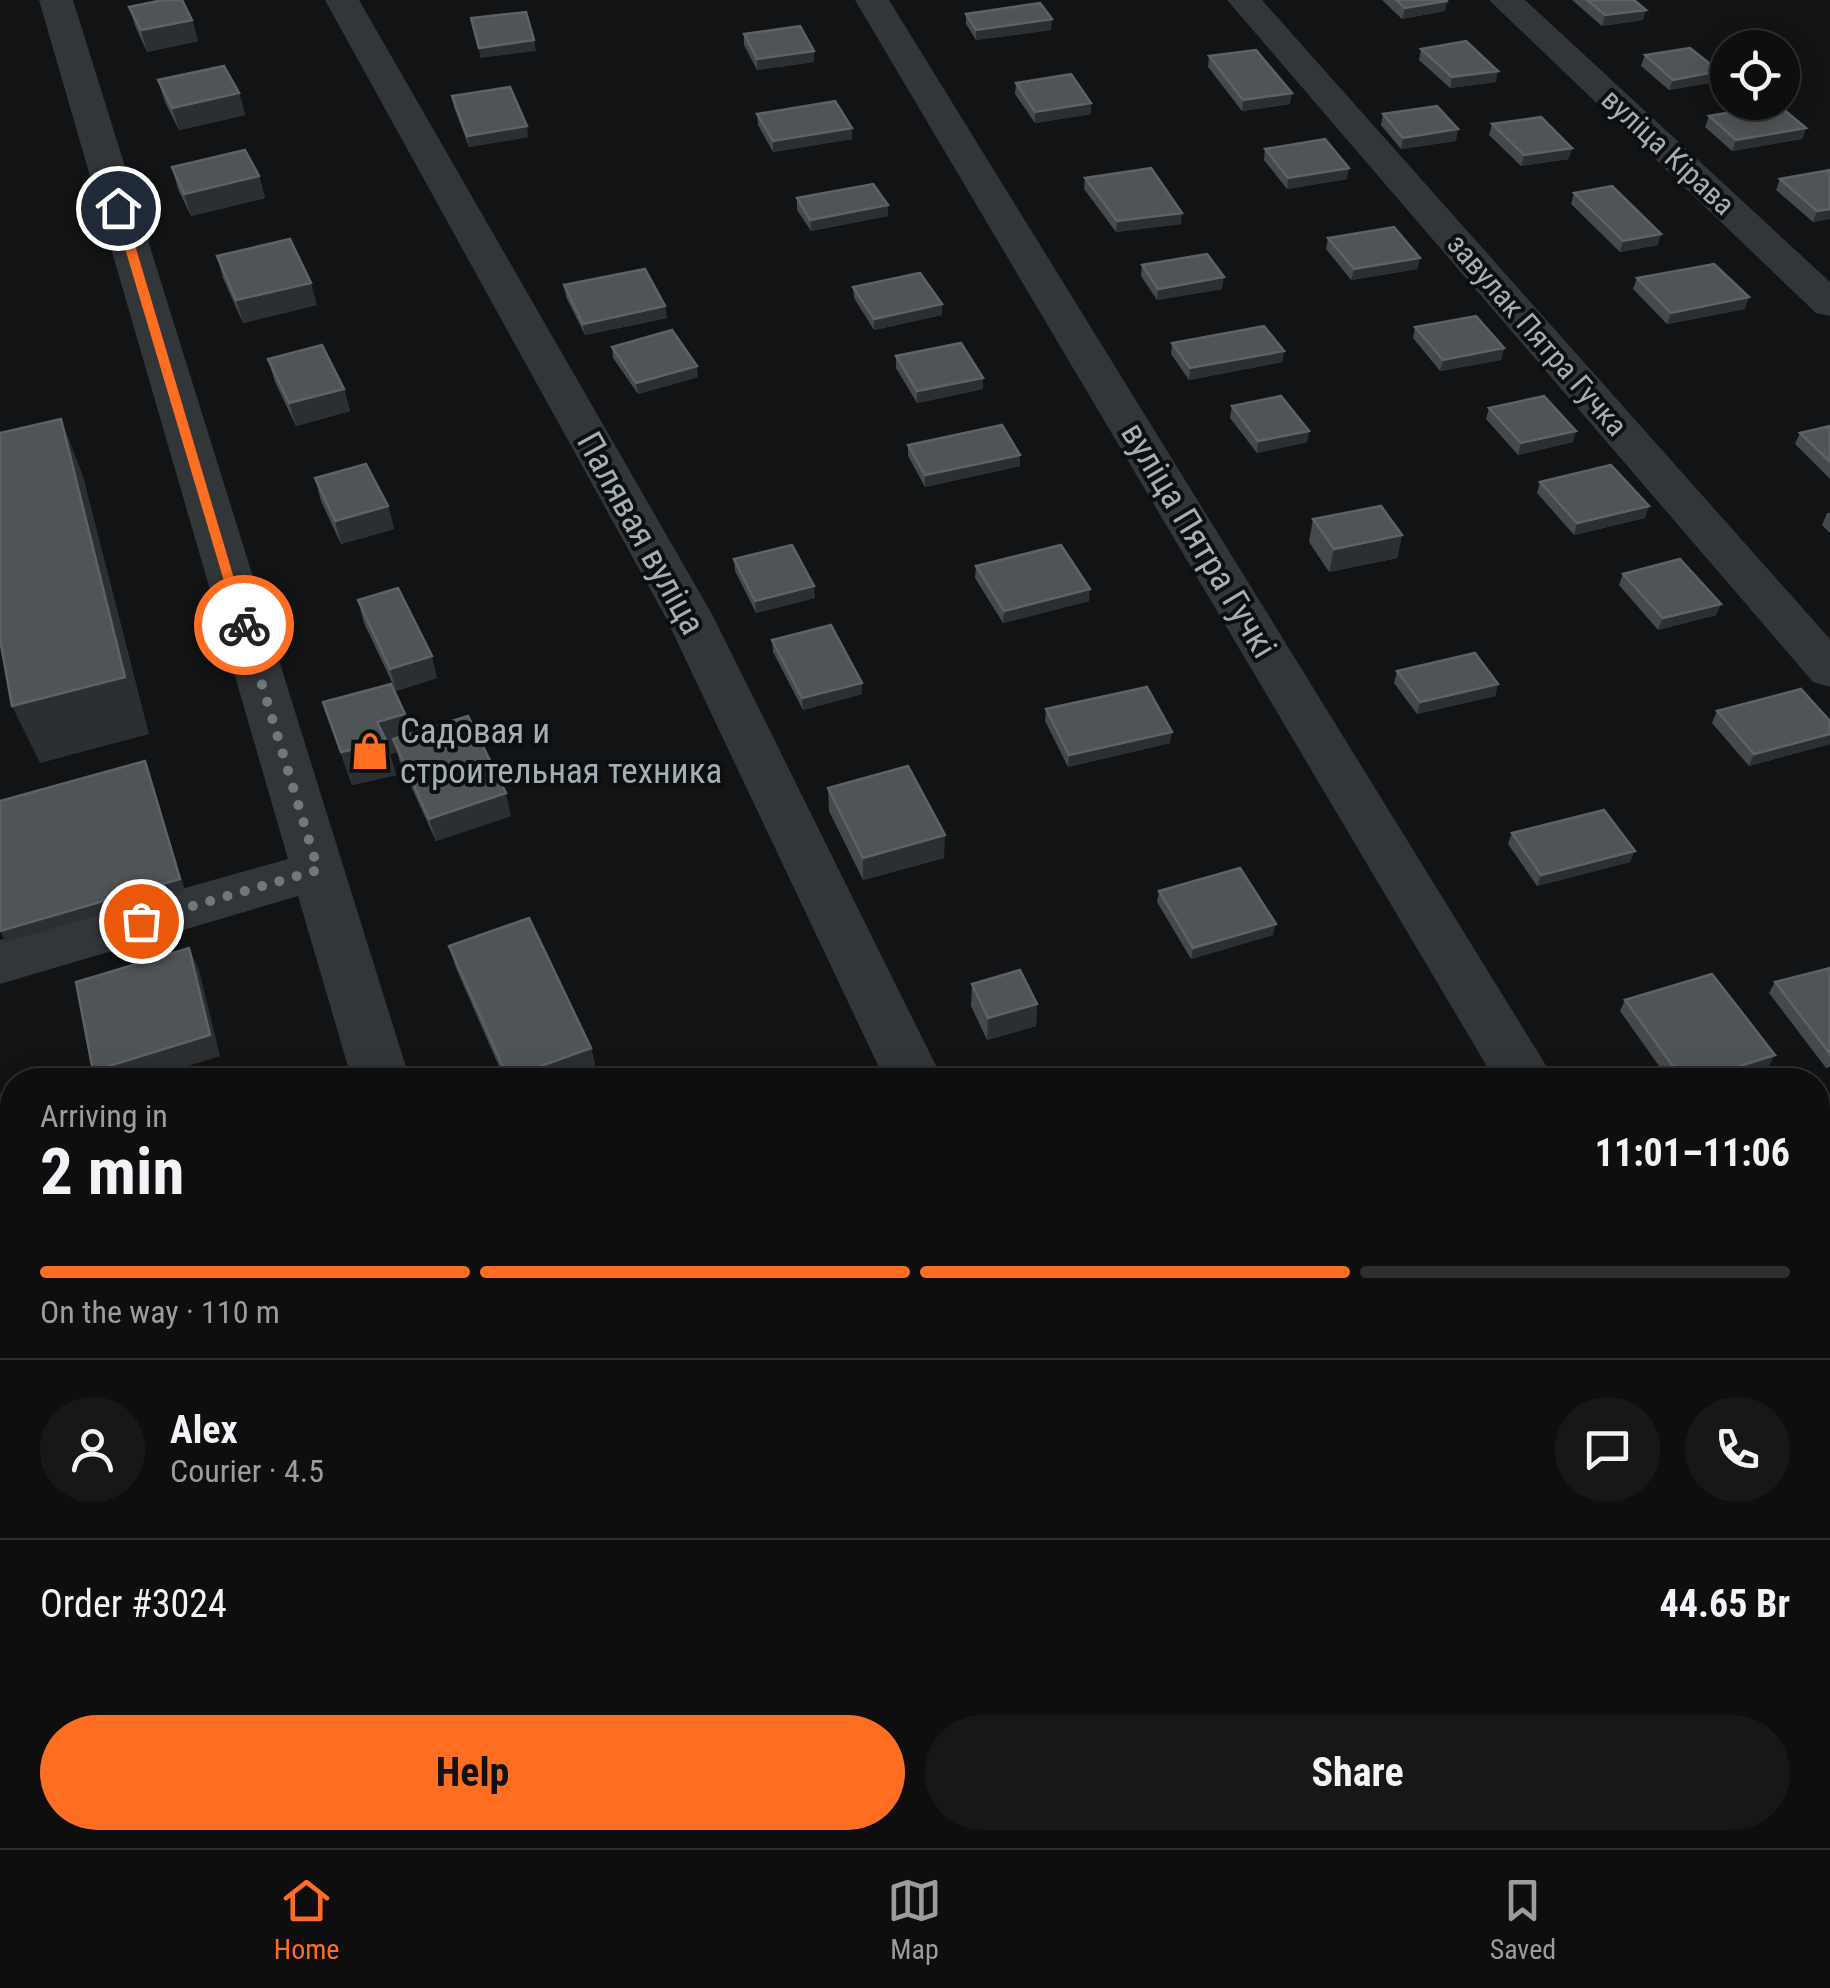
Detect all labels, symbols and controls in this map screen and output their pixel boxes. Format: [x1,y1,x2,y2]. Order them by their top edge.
map controls [1710,30,1800,120]
button: locate [1710,30,1800,120]
street label: вуліца Кірава [1595,81,1742,222]
pin [76,166,161,251]
icon: home [91,181,146,236]
street label: завулак Пятра Гучка [1440,227,1634,443]
street label: вуліца Пятра Гучкі [1112,415,1285,665]
street label: Палявая вуліца [568,425,713,642]
courier [194,575,294,675]
icon: bike [217,598,272,653]
place label: Садовая и строительная техника [400,711,722,792]
shop icon: Садовая и строительная техника [349,730,391,772]
pin [99,879,184,964]
icon: bag [114,894,169,949]
text: Arriving in [40,1097,168,1135]
text: 11:01–11:06 [1595,1131,1790,1175]
text: 2 min [40,1134,184,1210]
text: On the way · 110 m [40,1293,280,1331]
button: person [40,1397,145,1502]
button: chat [1555,1397,1660,1502]
button: phone [1685,1397,1790,1502]
text: Alex [170,1408,238,1452]
text: Courier · 4.5 [170,1452,324,1490]
text: Order #3024 [40,1582,227,1626]
text: 44.65 Br [1659,1582,1790,1626]
button: Help [40,1715,905,1830]
button: Share [925,1715,1790,1830]
tab: Home [274,1873,339,1966]
tab: Map [887,1873,942,1966]
tab: Saved [1490,1873,1556,1966]

